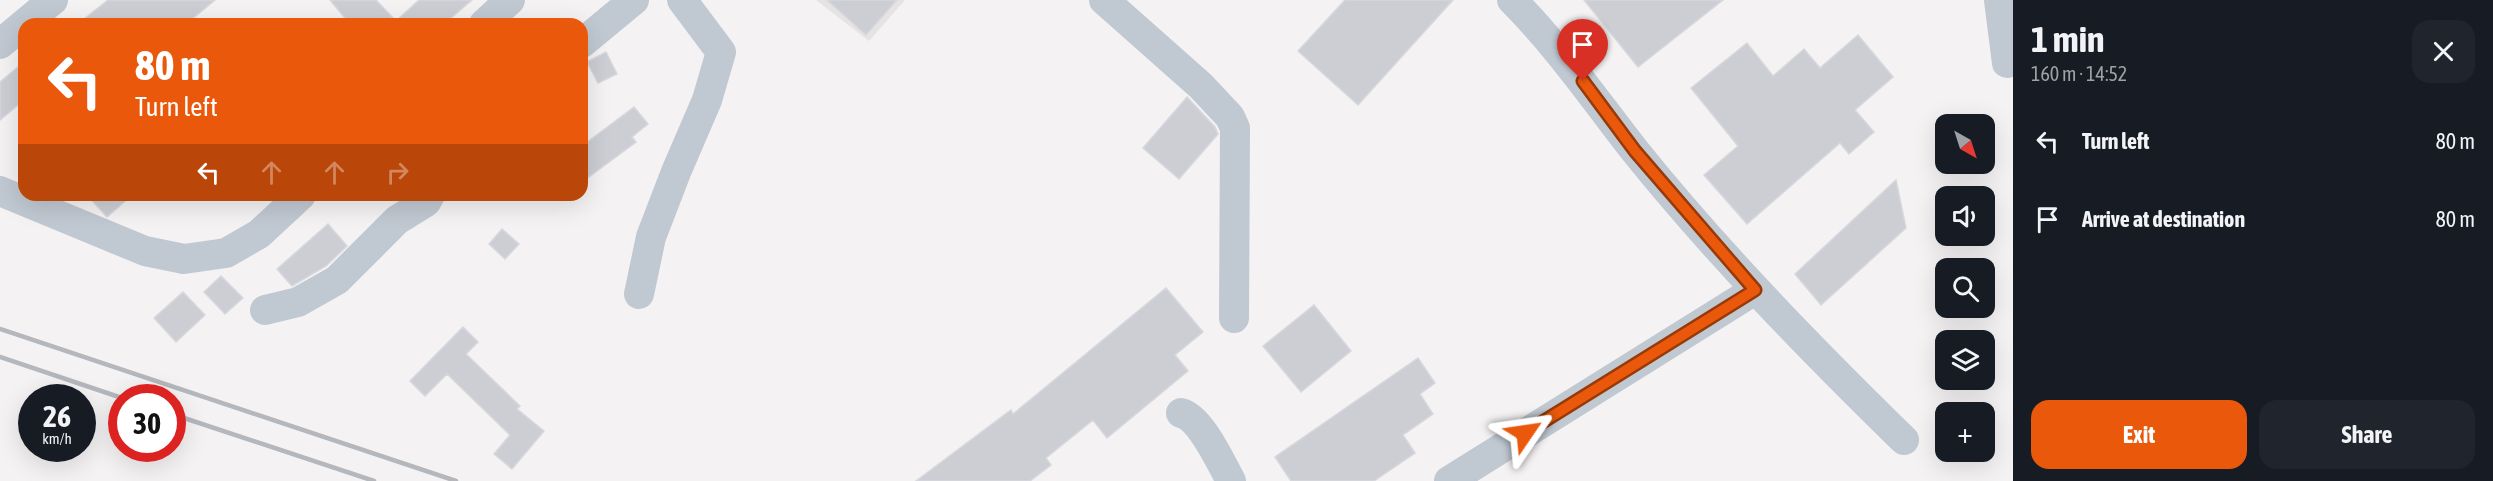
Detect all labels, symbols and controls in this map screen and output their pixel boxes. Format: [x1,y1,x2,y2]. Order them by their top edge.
text: 1 min [2031,18,2105,60]
pin [1557,19,1608,81]
button: close [2412,20,2475,83]
icon: arrive [1566,28,1599,61]
text: 80 m [135,41,210,89]
icon: left [36,42,114,120]
text: 160 m · 14:52 [2031,62,2127,85]
text: Turn left [135,91,218,122]
north arrow [1935,114,1995,174]
map controls [1935,114,1995,462]
icon: left [2031,125,2064,158]
text: Turn left [2082,128,2149,154]
text: 80 m [2435,128,2475,154]
icon: left [192,156,225,189]
icon: ahead [255,156,288,189]
icon: ahead [318,156,351,189]
icon: right [381,156,414,189]
button: sound [1935,186,1995,246]
icon: arrive [2031,203,2064,236]
text: Arrive at destination [2082,206,2245,232]
text: 80 m [2435,206,2475,232]
button: search [1935,258,1995,318]
button: layers [1935,330,1995,390]
speed limit sign: 30 [108,384,186,462]
text: 26 [43,399,71,433]
button: Exit [2031,400,2247,469]
button: Share [2259,400,2475,469]
position arrow [1493,401,1557,465]
button: + [1935,402,1995,462]
text: km/h [42,430,72,447]

